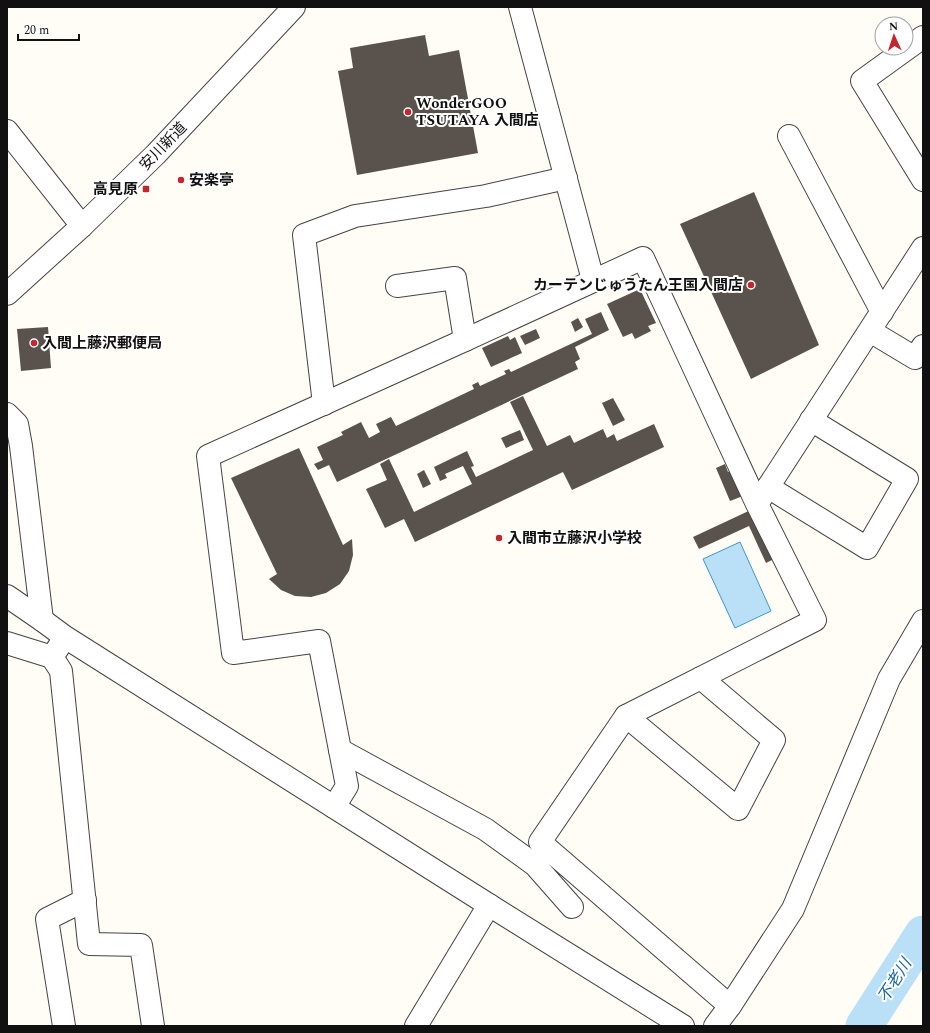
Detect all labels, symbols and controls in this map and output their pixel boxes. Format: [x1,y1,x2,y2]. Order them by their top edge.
scale bar [18,16,79,42]
north arrow [874,16,914,56]
text: N [889,18,898,35]
text: 20 m [24,21,49,40]
place label: WonderGOO TSUTAYA 入間店 [416,92,539,132]
marker: WonderGOO TSUTAYA 入間店 [403,107,413,117]
street label: 安川新道 [134,117,192,176]
place label: 安楽亭 [189,169,234,192]
marker: 安楽亭 [176,175,186,185]
place label: 高見原 [93,178,138,201]
marker: 高見原 [141,184,151,194]
place label: カーテンじゅうたん王国入間店 [533,274,743,297]
marker: カーテンじゅうたん王国入間店 [746,280,756,290]
place label: 入間上藤沢郵便局 [42,332,162,355]
marker: 入間上藤沢郵便局 [29,338,39,348]
place label: 入間市立藤沢小学校 [507,527,642,550]
marker: 入間市立藤沢小学校 [494,533,504,543]
water label: 不老川 [872,952,919,1007]

